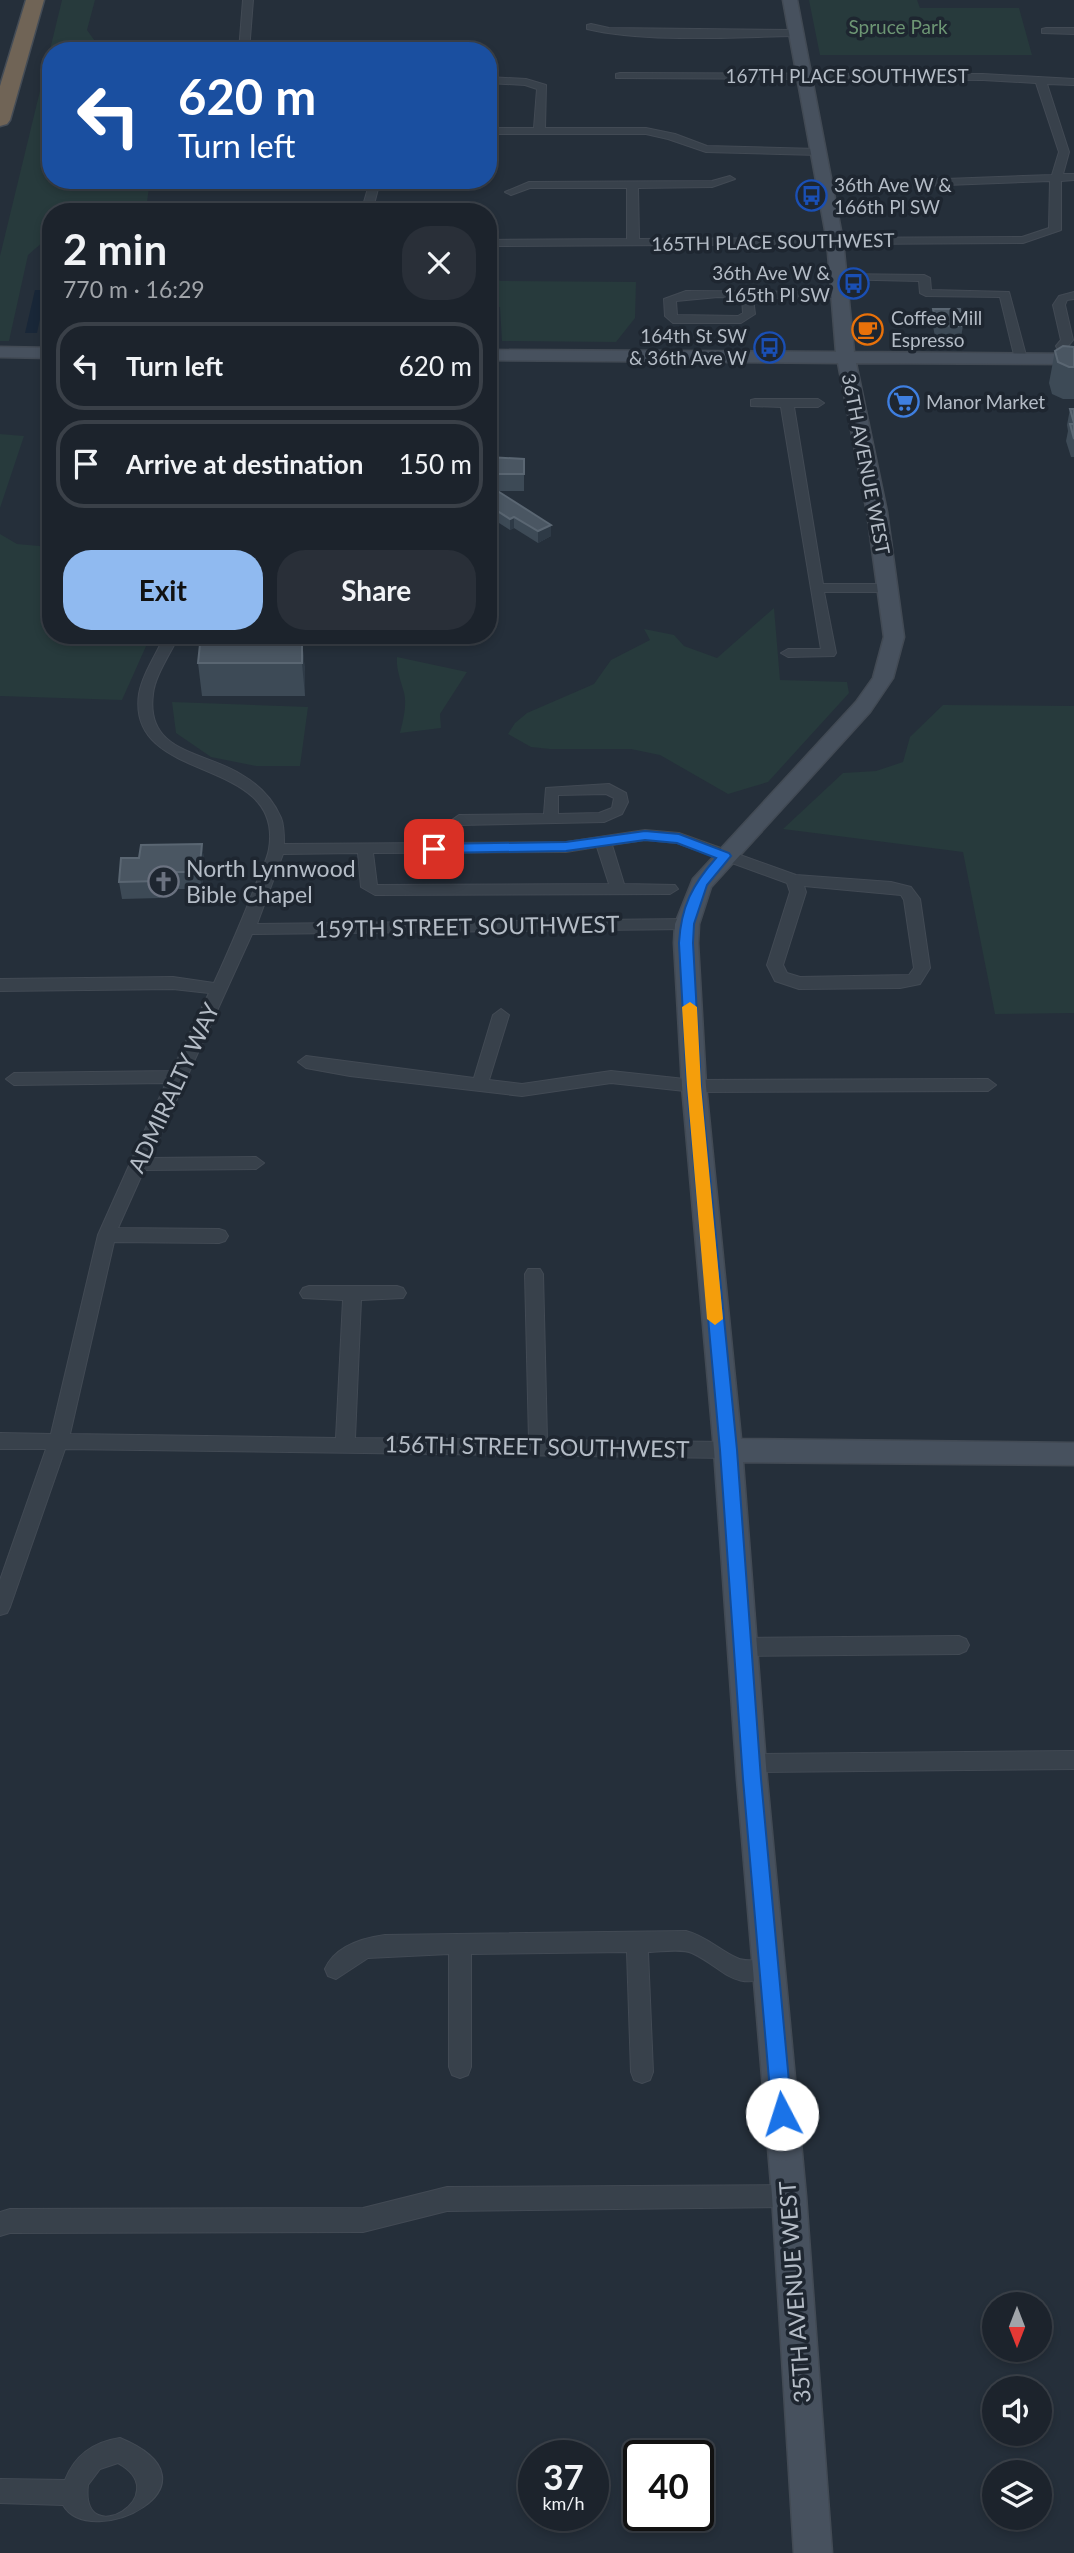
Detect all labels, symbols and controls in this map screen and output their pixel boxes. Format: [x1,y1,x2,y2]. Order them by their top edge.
park label: Spruce Park [848,15,948,38]
street label: 167TH PLACE SOUTHWEST [725,64,969,87]
text: 620 m [178,67,316,125]
icon: left [63,70,154,161]
text: Turn left [178,126,295,165]
place label: 36th Ave W & 166th Pl SW [834,173,952,218]
bus stop icon: 36th Ave W & 166th Pl SW [794,179,828,213]
text: 2 min [63,224,167,274]
button: close [402,226,476,300]
street label: 165TH PLACE SOUTHWEST [651,228,895,255]
place label: 36th Ave W & 165th Pl SW [712,261,830,306]
bus stop icon: 36th Ave W & 165th Pl SW [836,267,870,301]
text: 770 m · 16:29 [63,275,205,303]
place label: Coffee Mill Espresso [891,306,982,351]
cafe icon: Coffee Mill Espresso [851,312,885,346]
place label: 164th St SW & 36th Ave W [629,324,747,369]
bus stop icon: 164th St SW & 36th Ave W [753,330,787,364]
icon: left [67,347,105,385]
text: Turn left [126,350,223,382]
text: 620 m [399,350,472,382]
street label: 36TH AVENUE WEST [838,371,895,556]
supermarket icon: Manor Market [886,385,920,419]
place label: Manor Market [926,390,1045,413]
icon: arrive [67,445,105,483]
text: Arrive at destination [126,448,363,480]
text: 150 m [399,448,472,480]
button: Exit [63,550,263,630]
button: Share [277,550,476,630]
pin [404,819,464,879]
icon: arrive [415,830,453,868]
place label: North Lynnwood Bible Chapel [186,854,356,908]
church icon: North Lynnwood Bible Chapel [146,865,180,899]
street label: 159TH STREET SOUTHWEST [314,909,620,943]
street label: ADMIRALTY WAY [121,998,225,1177]
street label: 156TH STREET SOUTHWEST [384,1429,690,1463]
position arrow [745,2077,819,2151]
street label: 35TH AVENUE WEST [772,2180,816,2404]
north arrow [982,2292,1052,2362]
map controls [982,2292,1052,2530]
button: sound [982,2376,1052,2446]
speed limit sign: 40 [623,2440,714,2531]
text: 37 [543,2455,584,2497]
button: layers [982,2460,1052,2530]
text: km/h [542,2492,585,2514]

